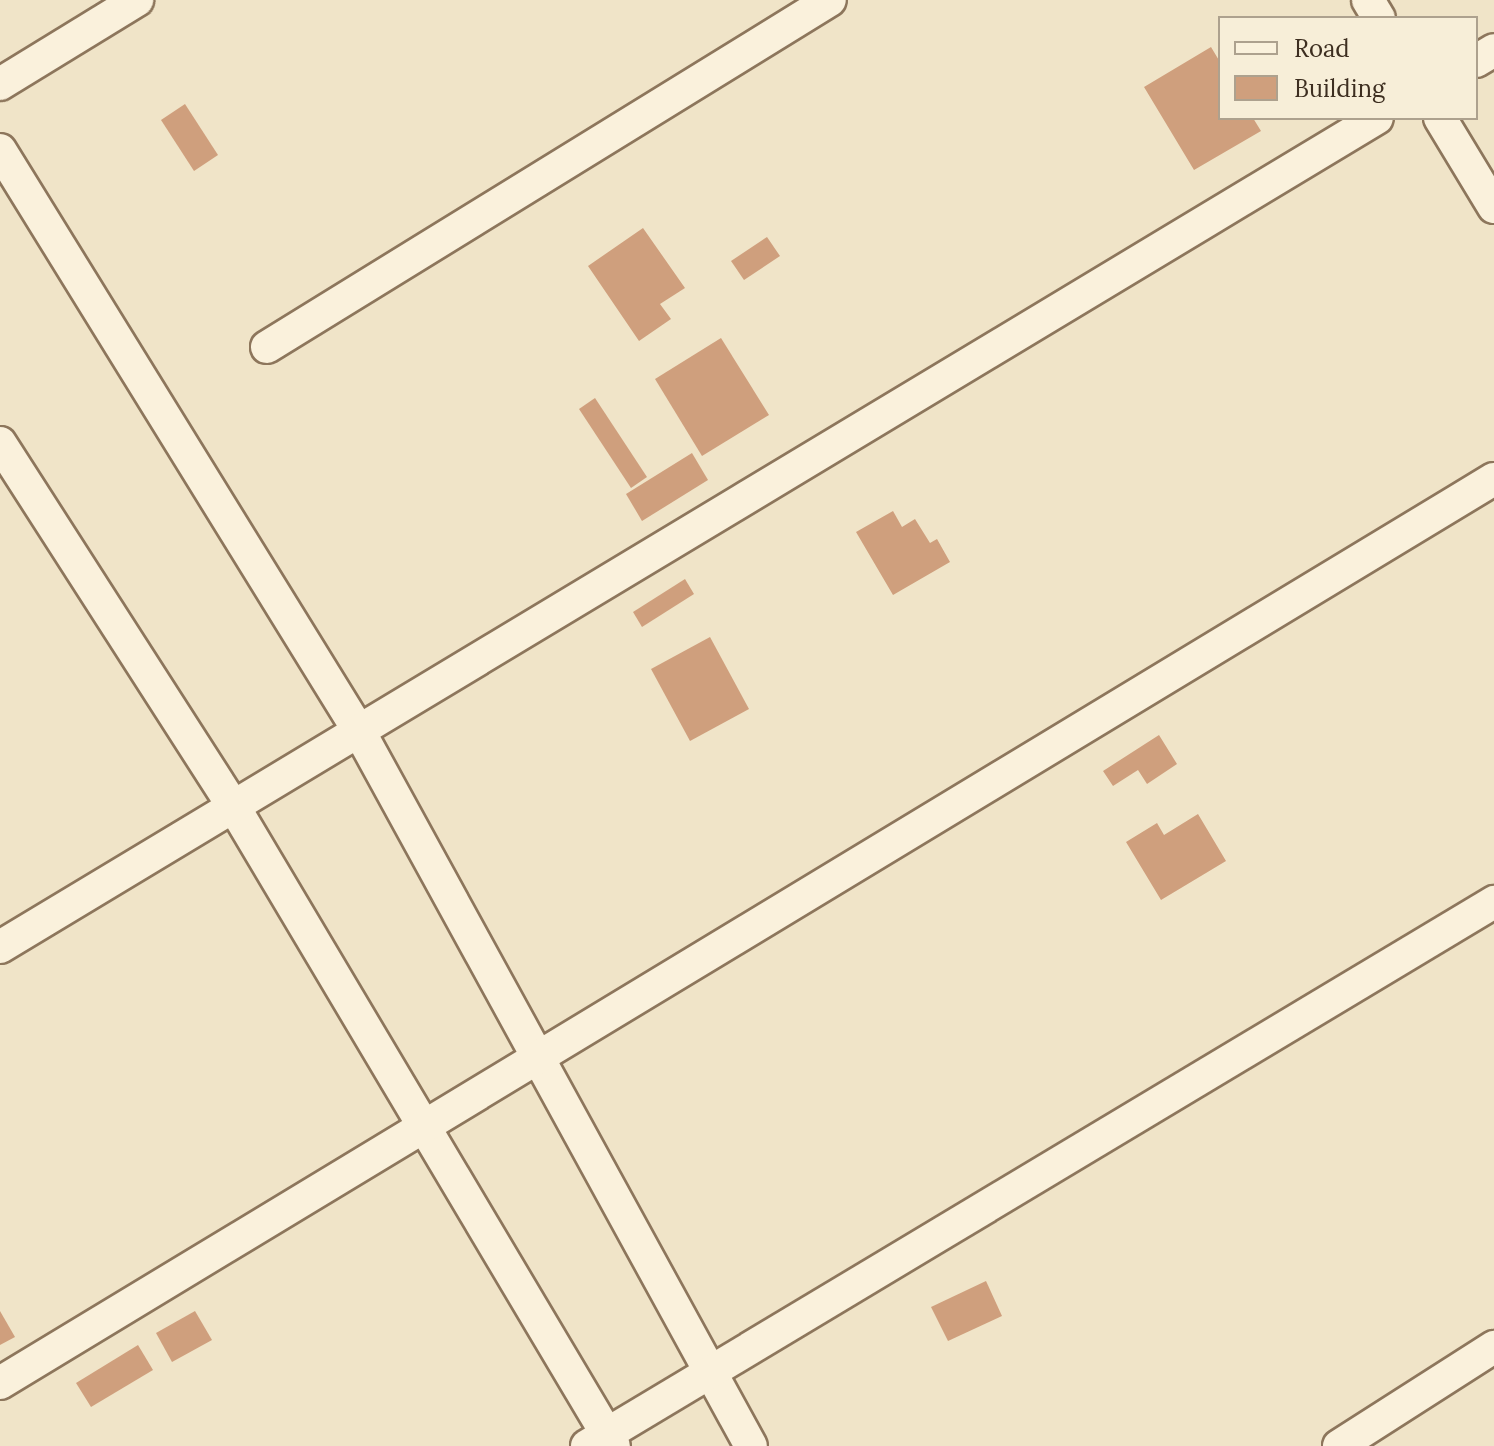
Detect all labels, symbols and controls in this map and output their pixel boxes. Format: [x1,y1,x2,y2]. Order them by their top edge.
legend [1218,16,1478,120]
text: Road [1294,33,1350,64]
text: Building [1294,73,1385,104]

